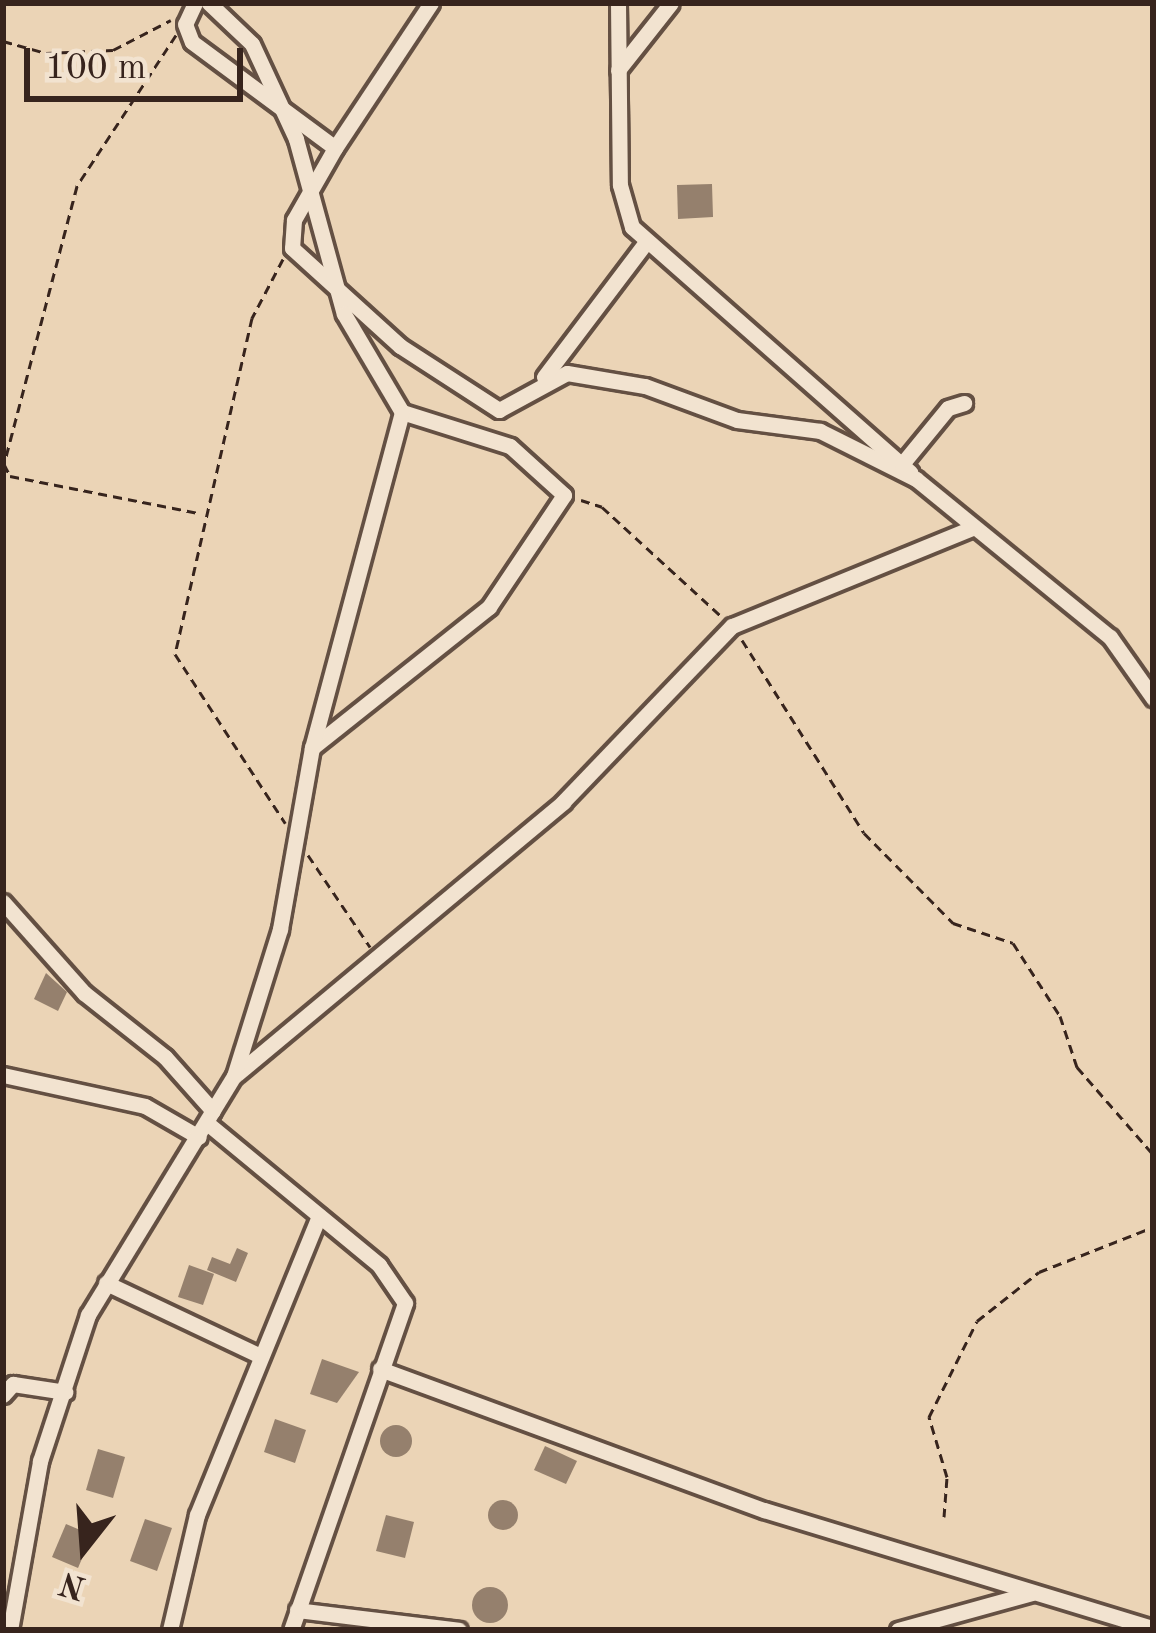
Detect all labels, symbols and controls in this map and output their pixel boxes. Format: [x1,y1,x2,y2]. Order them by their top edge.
scale bar [30,24,249,98]
text: 100 m [45,51,146,87]
north arrow [24,1489,144,1609]
text: N [56,1564,90,1603]

